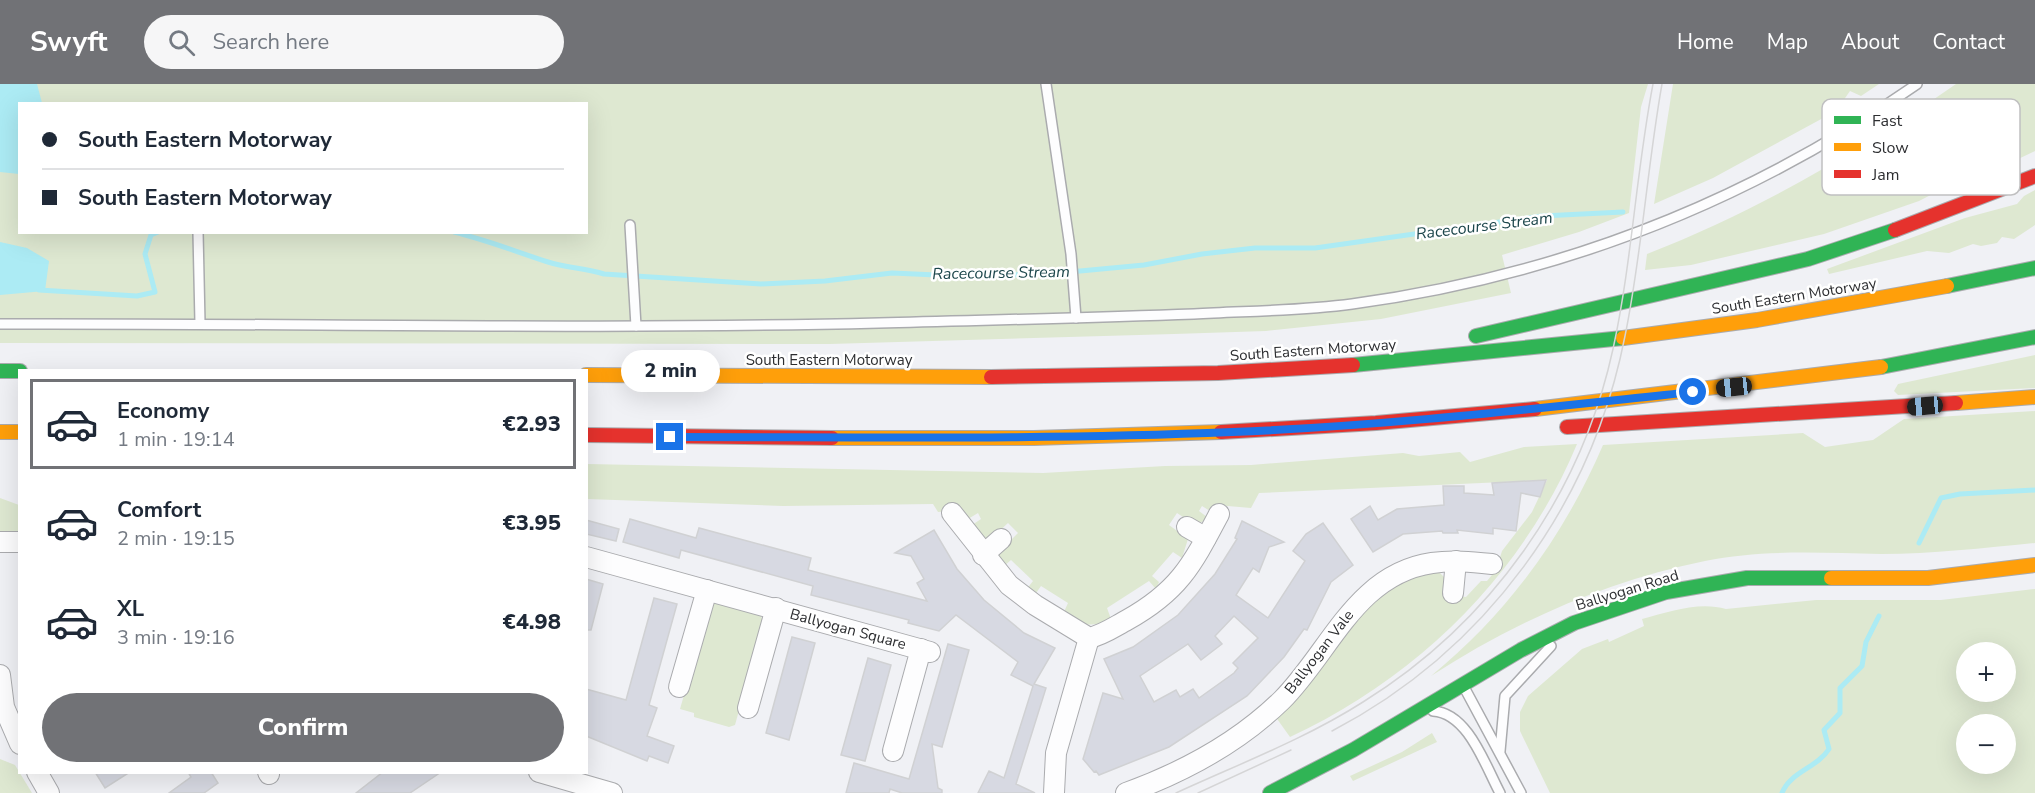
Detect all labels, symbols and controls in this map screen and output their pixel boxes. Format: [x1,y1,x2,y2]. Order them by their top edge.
search box [144,15,564,69]
text: Swyft [30,23,108,61]
icon: search [165,26,198,59]
text: Search here [213,27,329,57]
text: Home [1677,28,1734,56]
text: Map [1767,28,1808,56]
text: About [1841,28,1899,56]
text: Contact [1932,28,2005,56]
legend [1822,99,2020,195]
text: Fast [1872,110,1903,132]
text: South Eastern Motorway [78,125,332,155]
text: Slow [1872,137,1909,159]
text: Jam [1871,164,1899,186]
text: South Eastern Motorway [78,183,332,213]
water label: Racecourse Stream [1414,207,1554,245]
water label: Racecourse Stream [932,261,1070,285]
street label: South Eastern Motorway [1710,273,1878,319]
street label: South Eastern Motorway [1229,334,1397,366]
callout: 2 min [620,350,720,392]
street label: South Eastern Motorway [746,350,913,370]
text: 2 min [644,357,697,384]
car [1715,376,1753,398]
route start [1679,378,1706,405]
car [1906,395,1944,417]
text: Economy [117,396,209,426]
icon: car [45,397,99,451]
text: €2.93 [502,409,561,439]
route end [656,423,683,450]
text: 1 min · 19:14 [117,426,235,453]
text: Comfort [117,495,201,525]
icon: car [45,496,99,550]
text: €3.95 [502,508,561,538]
text: 2 min · 19:15 [117,525,235,552]
street label: Ballyogan Road [1573,565,1681,615]
text: XL [117,594,144,624]
icon: car [45,595,99,649]
street label: Ballyogan Square [788,604,908,654]
street label: Ballyogan Vale [1280,606,1358,698]
text: €4.98 [502,607,561,637]
text: 3 min · 19:16 [117,624,235,651]
map controls [1956,642,2016,774]
button: + [1956,642,2016,702]
button: Confirm [42,693,564,762]
button: − [1956,714,2016,774]

